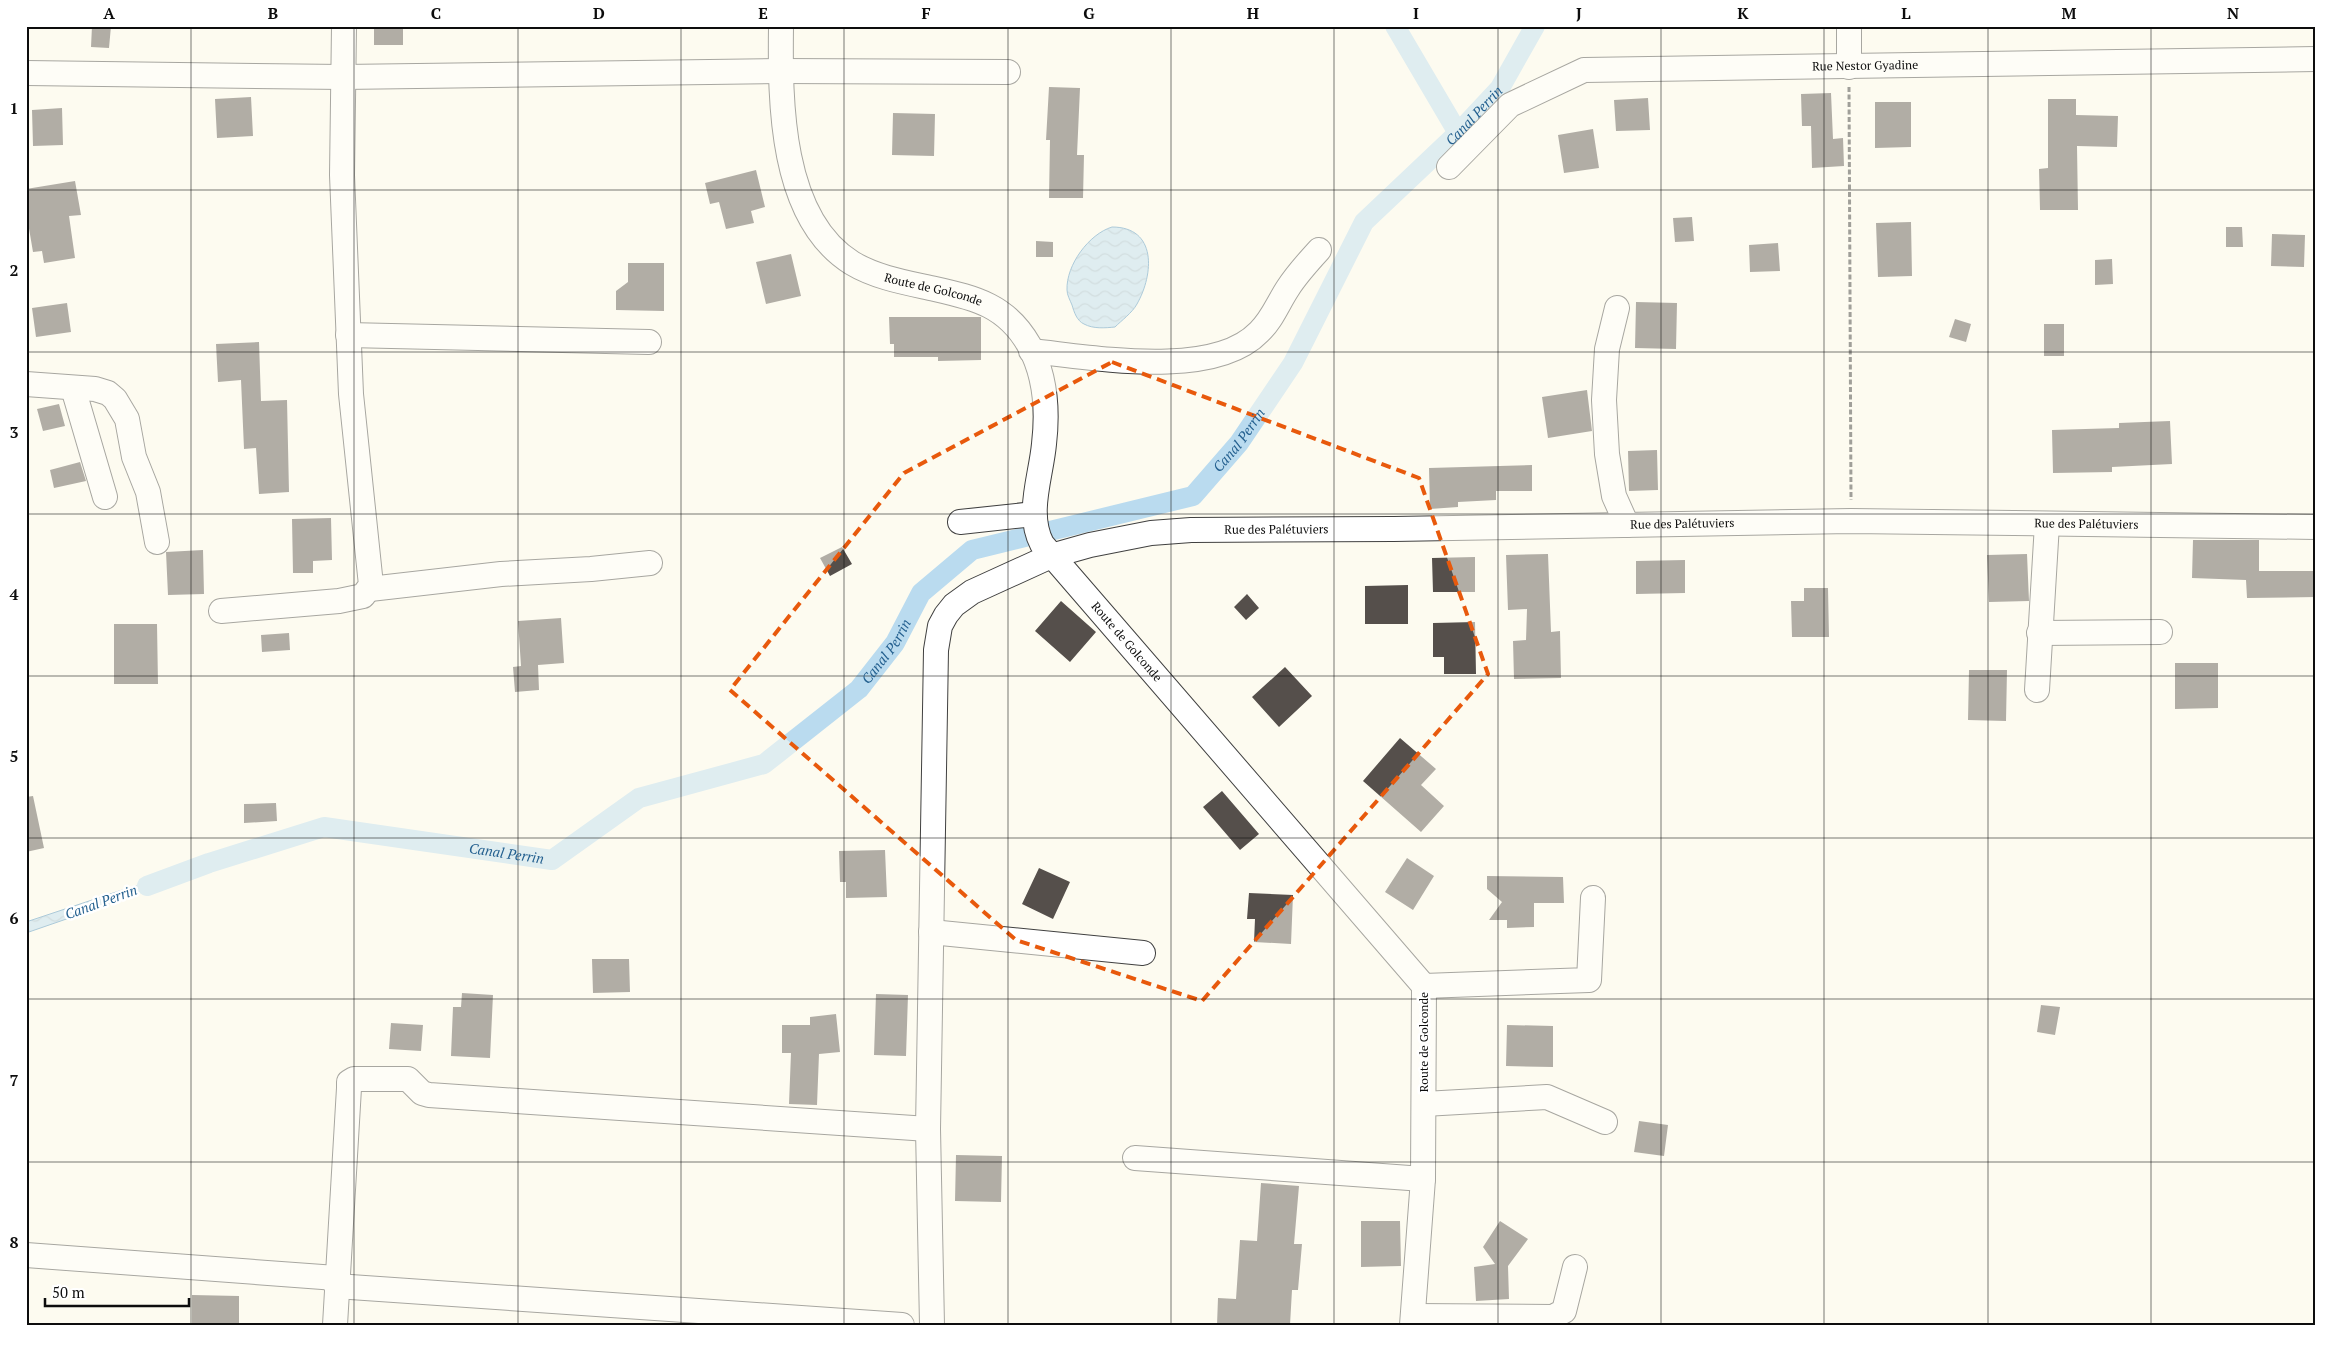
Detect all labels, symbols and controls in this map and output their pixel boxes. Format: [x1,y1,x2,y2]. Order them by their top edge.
text: A [103,2,115,24]
text: B [268,2,278,24]
text: C [431,2,441,24]
text: D [593,2,605,24]
text: E [758,2,768,24]
text: F [921,2,931,24]
text: G [1083,2,1095,24]
text: H [1247,2,1259,24]
text: I [1413,2,1419,24]
text: J [1576,2,1582,24]
text: K [1737,2,1749,24]
text: L [1901,2,1911,24]
text: M [2062,2,2077,24]
text: N [2227,2,2239,24]
street label: Rue Nestor Gyadine [1812,57,1918,74]
water label: Canal Perrin [1441,81,1506,149]
text: 1 [9,97,19,119]
text: 2 [9,259,19,281]
street label: Route de Golconde [883,269,985,309]
water label: Canal Perrin [1208,404,1269,476]
text: 3 [9,421,19,443]
street label: Rue des Palétuviers [1630,515,1735,532]
street label: Rue des Palétuviers [2034,515,2138,532]
street label: Rue des Palétuviers [1224,521,1329,537]
text: 4 [9,583,19,605]
street label: Route de Golconde [1088,599,1165,684]
water label: Canal Perrin [857,615,915,688]
text: 5 [9,745,19,767]
water label: Canal Perrin [468,838,545,868]
water label: Canal Perrin [62,880,140,923]
text: 6 [9,907,19,929]
street label: Route de Golconde [1416,992,1431,1092]
text: 7 [9,1069,19,1091]
text: 8 [9,1231,19,1253]
scale bar [45,1276,189,1308]
text: 50 m [52,1282,85,1302]

